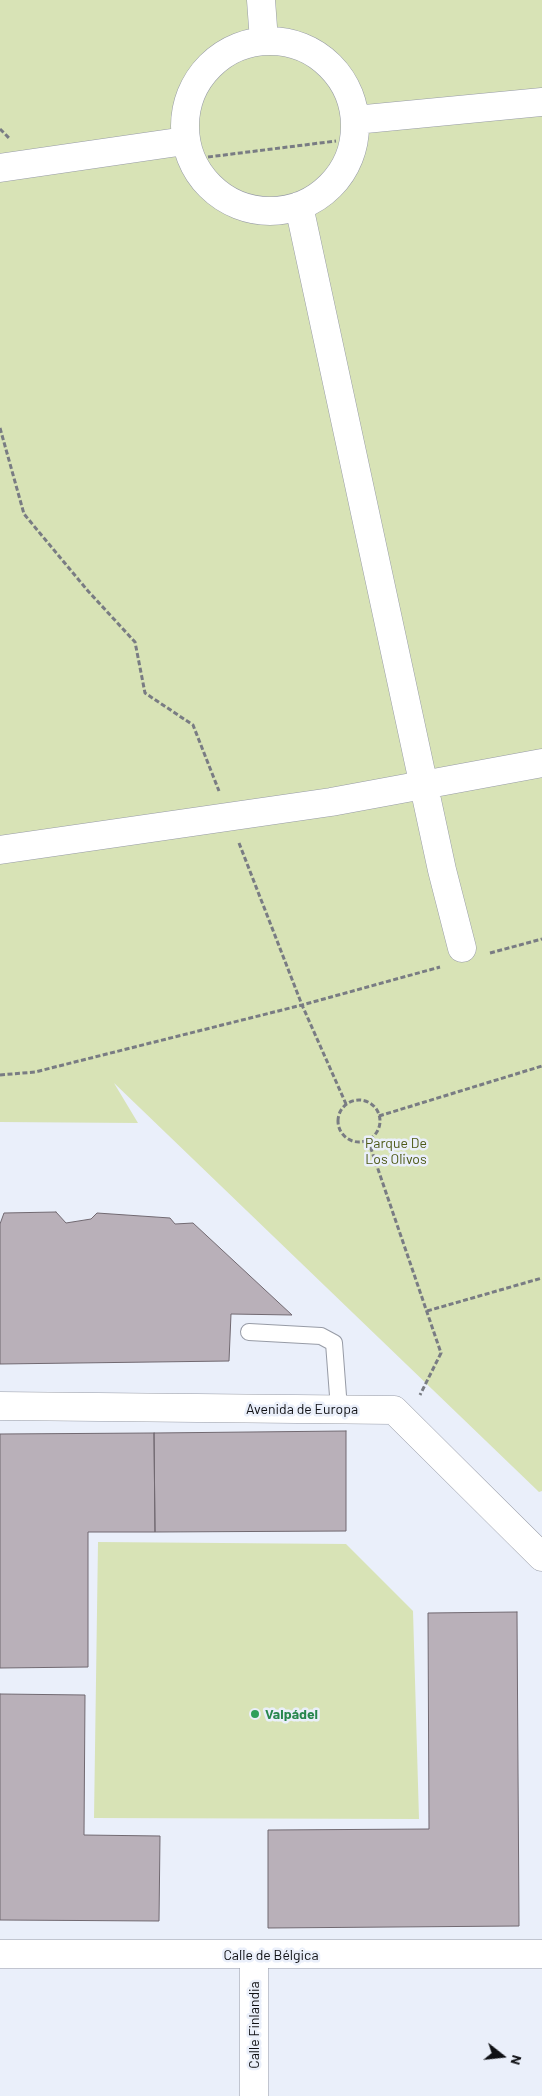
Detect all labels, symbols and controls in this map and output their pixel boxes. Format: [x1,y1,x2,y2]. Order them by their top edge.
park label: Parque De Los Olivos [365,1135,427,1168]
street label: Avenida de Europa [246,1401,358,1417]
place label: Valpádel [265,1706,318,1722]
marker: Valpádel [249,1708,261,1720]
street label: Calle de Bélgica [223,1947,319,1963]
street label: Calle Finlandia [246,1981,262,2069]
north arrow [477,2031,527,2081]
text: N [507,2053,526,2067]

